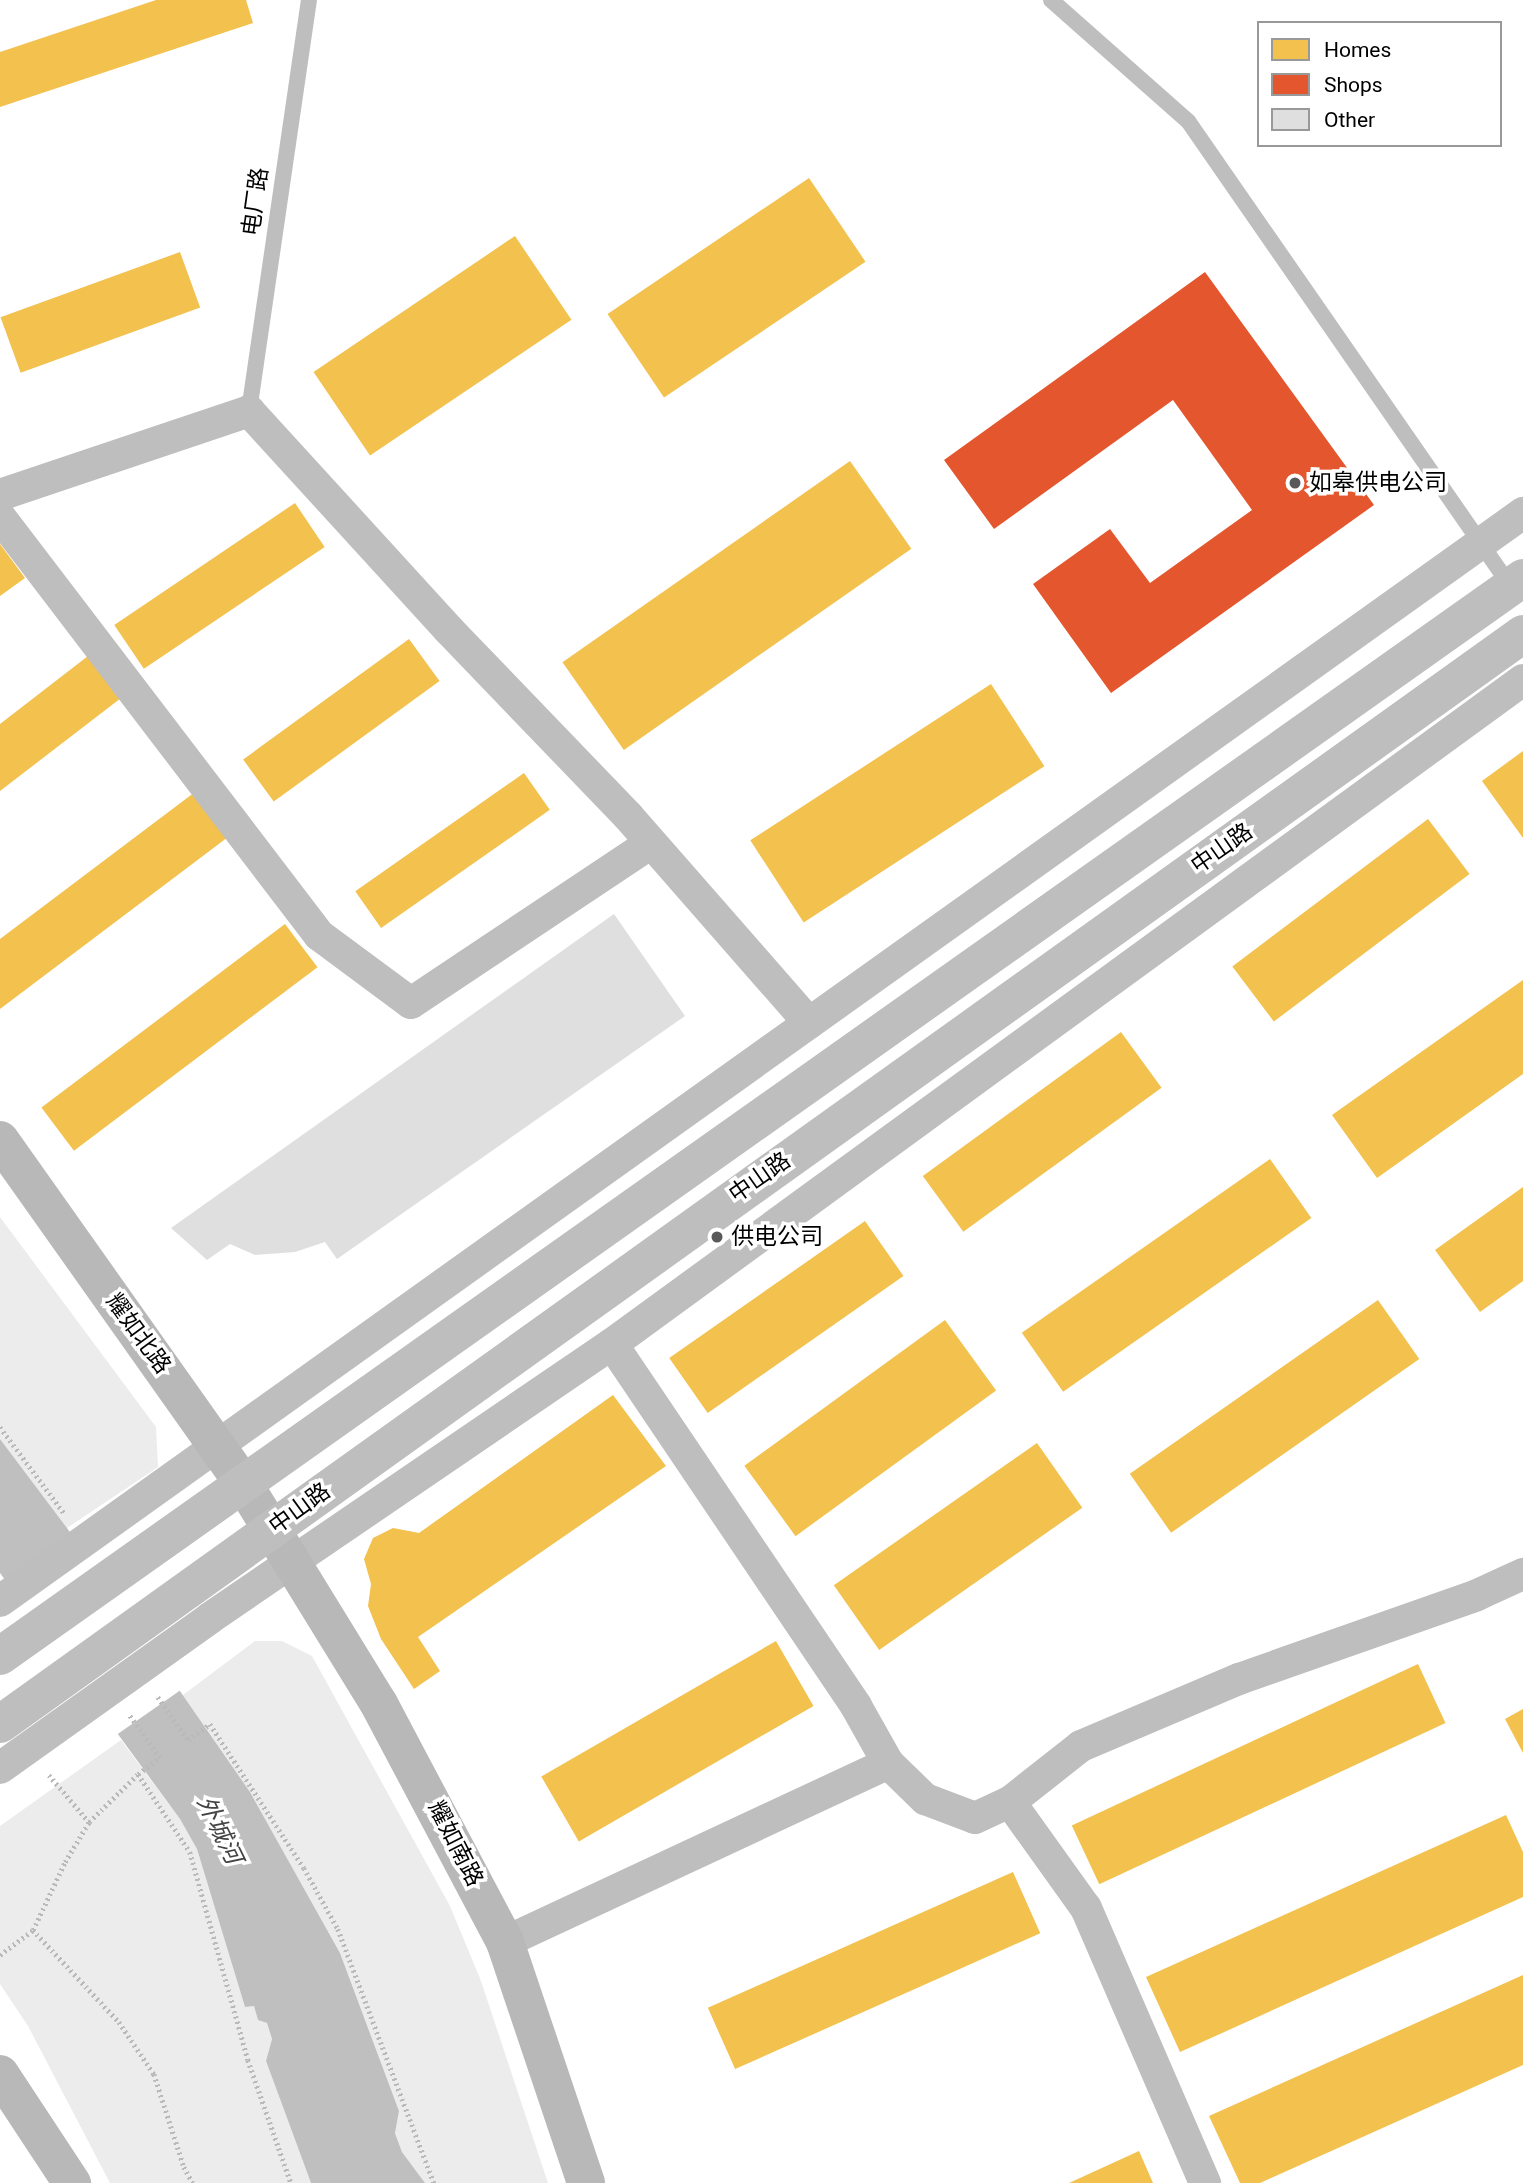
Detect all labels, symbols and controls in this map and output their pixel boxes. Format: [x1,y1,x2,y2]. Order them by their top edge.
legend [1257,21,1502,147]
text: Homes [1324,38,1391,62]
text: Shops [1324,73,1383,97]
text: Other [1324,108,1375,132]
street label: 电厂路 [238,166,274,238]
place label: 如皋供电公司 [1309,469,1447,497]
marker: 如皋供电公司 [1287,475,1303,491]
street label: 中山路 [1186,818,1258,880]
street label: 中山路 [724,1147,796,1209]
place label: 供电公司 [731,1223,823,1251]
marker: 供电公司 [709,1229,725,1245]
street label: 耀如北路 [100,1289,176,1379]
street label: 中山路 [264,1478,336,1540]
water label: 外城河 [190,1791,248,1869]
street label: 耀如南路 [422,1797,488,1891]

